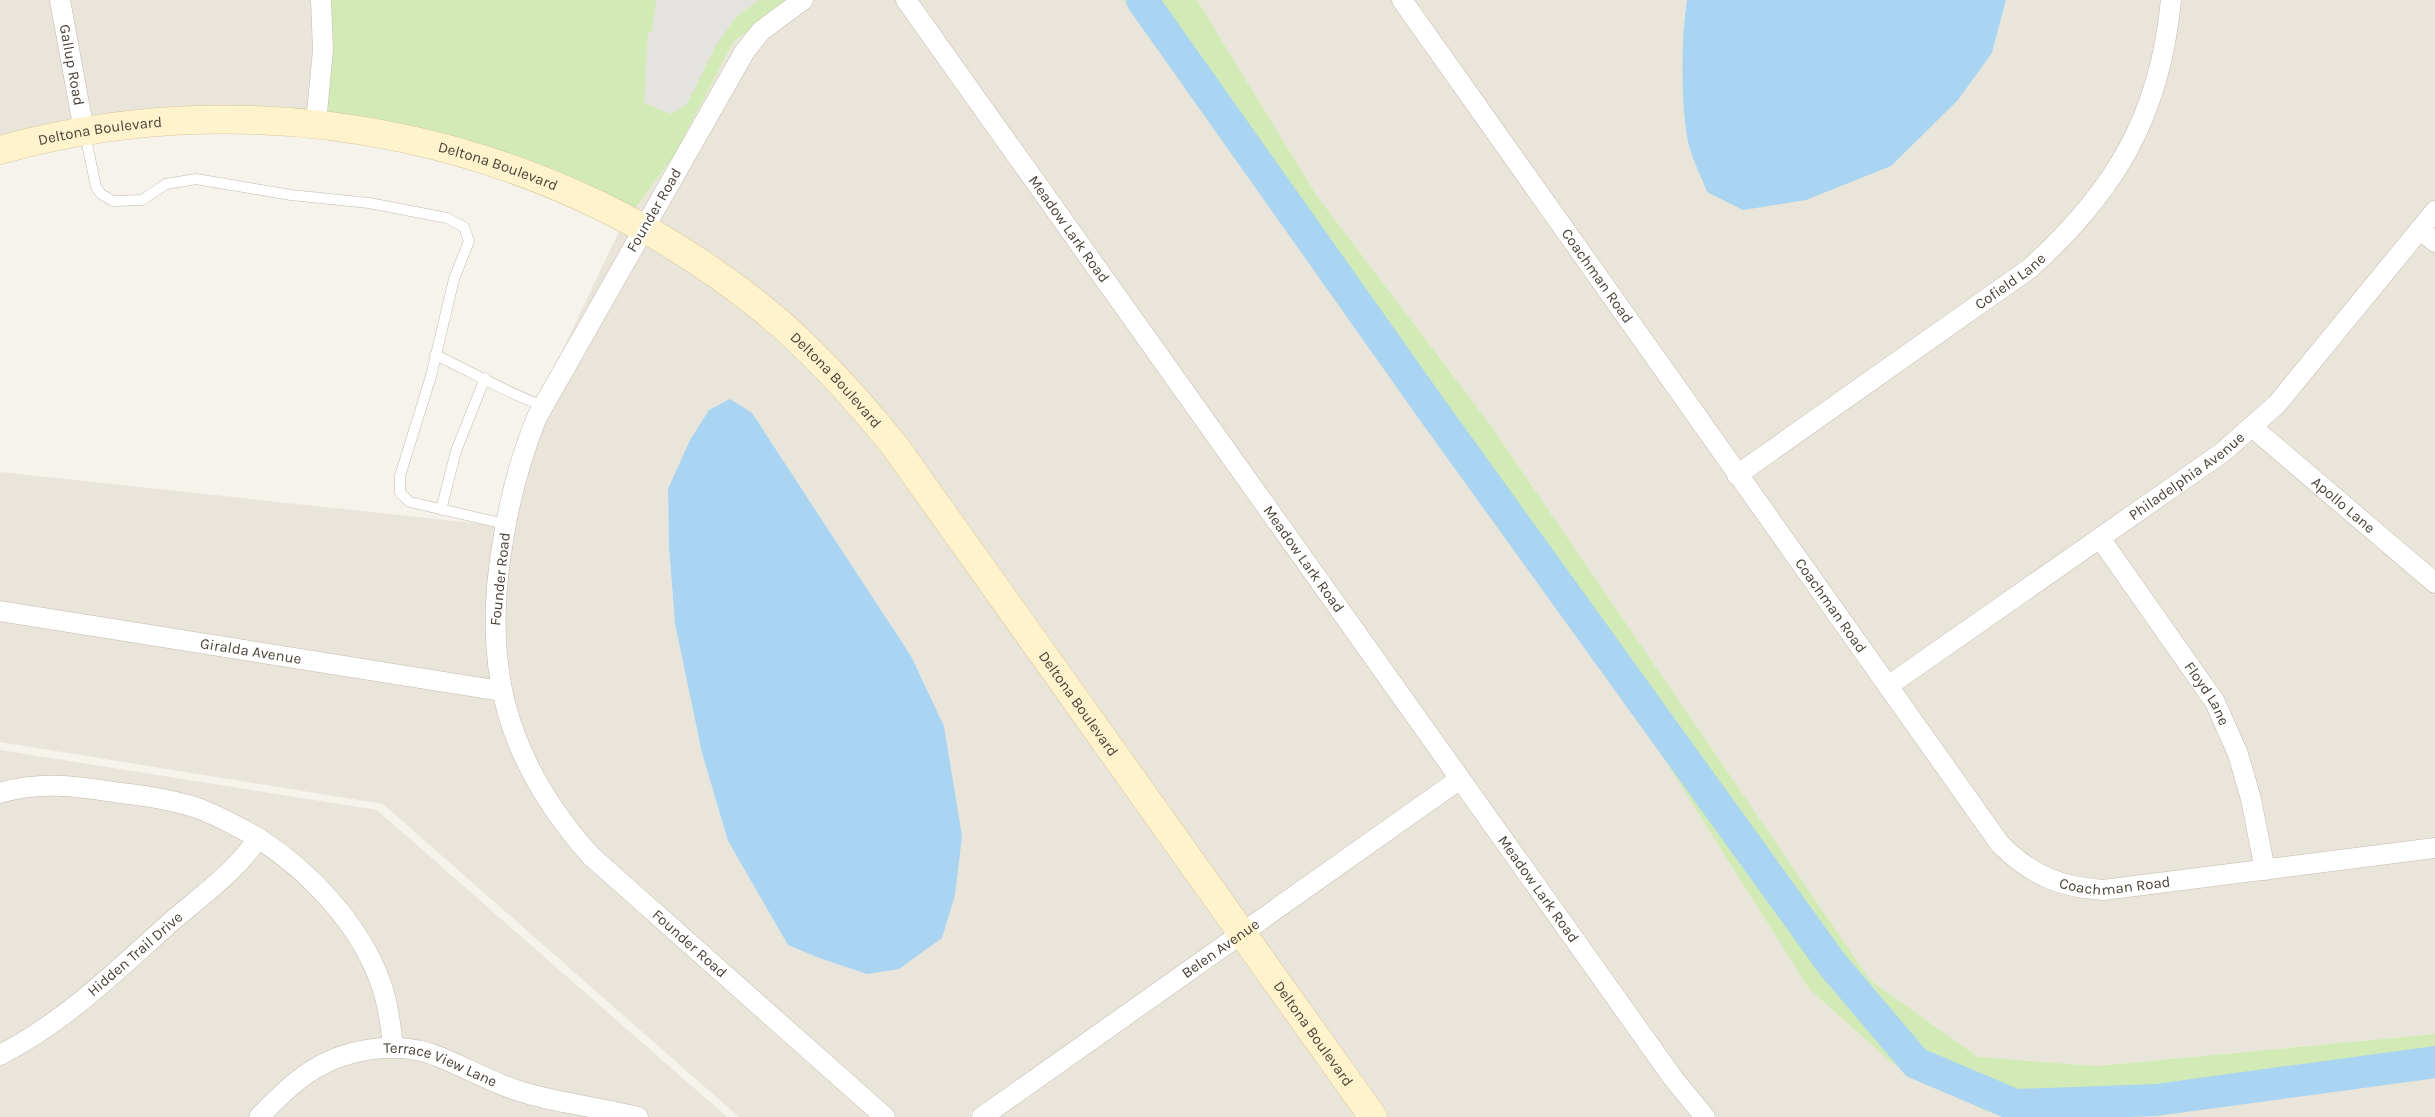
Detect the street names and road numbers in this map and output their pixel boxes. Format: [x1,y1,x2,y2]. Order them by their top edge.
street label: Gallup Road [56,23,88,107]
street label: Deltona Boulevard [36,113,163,149]
street label: Deltona Boulevard [436,138,560,195]
street label: Founder Road [623,165,685,255]
street label: Meadow Lark Road [1025,172,1113,286]
street label: Coachman Road [1558,225,1637,327]
street label: Cofield Lane [1971,249,2049,313]
street label: Deltona Boulevard [787,328,885,432]
street label: Philadelphia Avenue [2125,428,2248,524]
street label: Apollo Lane [2308,473,2379,537]
street label: Meadow Lark Road [1259,502,1348,616]
street label: Founder Road [486,531,514,627]
street label: Coachman Road [1791,555,1871,656]
street label: Giralda Avenue [199,634,303,668]
street label: Deltona Boulevard [1035,648,1122,760]
street label: Floyd Lane [2181,658,2233,728]
street label: Meadow Lark Road [1494,832,1583,946]
street label: Coachman Road [2057,873,2171,899]
street label: Founder Road [649,906,731,981]
street label: Hidden Trail Drive [84,908,186,1000]
street label: Belen Avenue [1178,915,1263,982]
street label: Deltona Boulevard [1270,977,1357,1090]
street label: Terrace View Lane [383,1039,500,1091]

